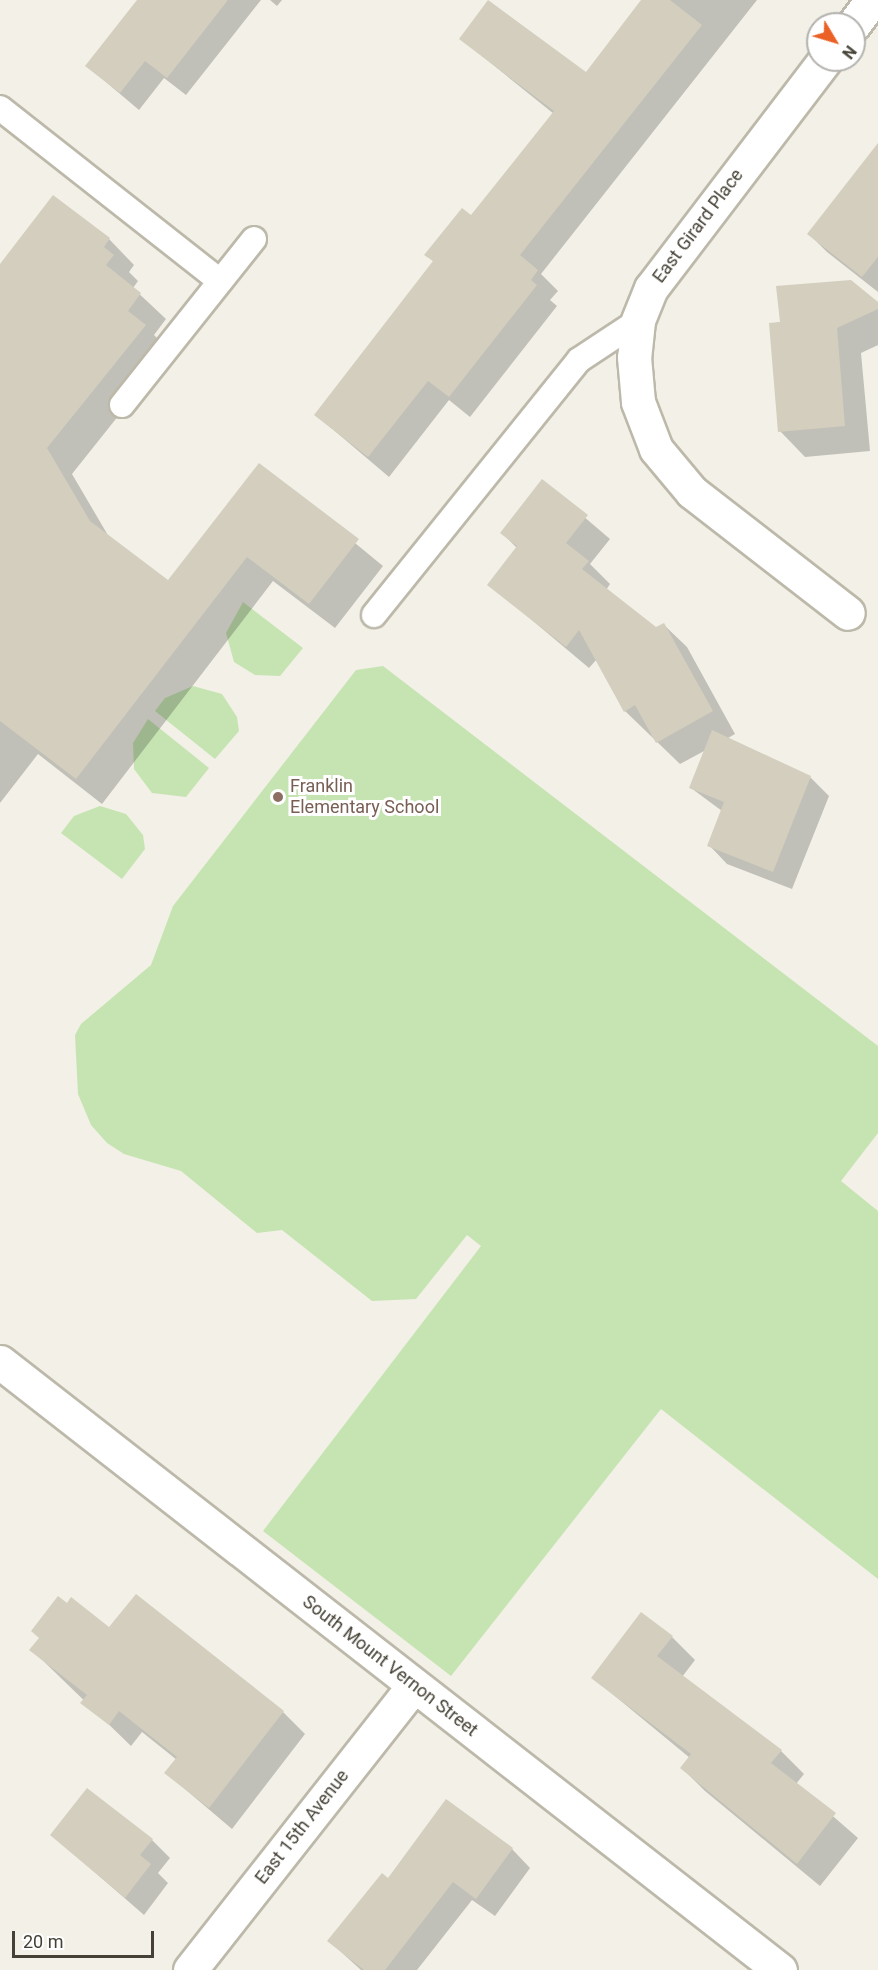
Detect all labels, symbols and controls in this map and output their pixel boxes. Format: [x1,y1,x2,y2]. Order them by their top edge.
north arrow [806,12,866,72]
text: N [838,42,860,62]
street label: East Girard Place [648,165,748,287]
place label: Franklin Elementary School [290,776,439,818]
marker: Franklin Elementary School [271,790,285,804]
street label: South Mount Vernon Street [298,1591,482,1741]
street label: East 15th Avenue [251,1766,353,1888]
scale bar [15,1919,158,1957]
text: 20 m [23,1931,63,1952]

